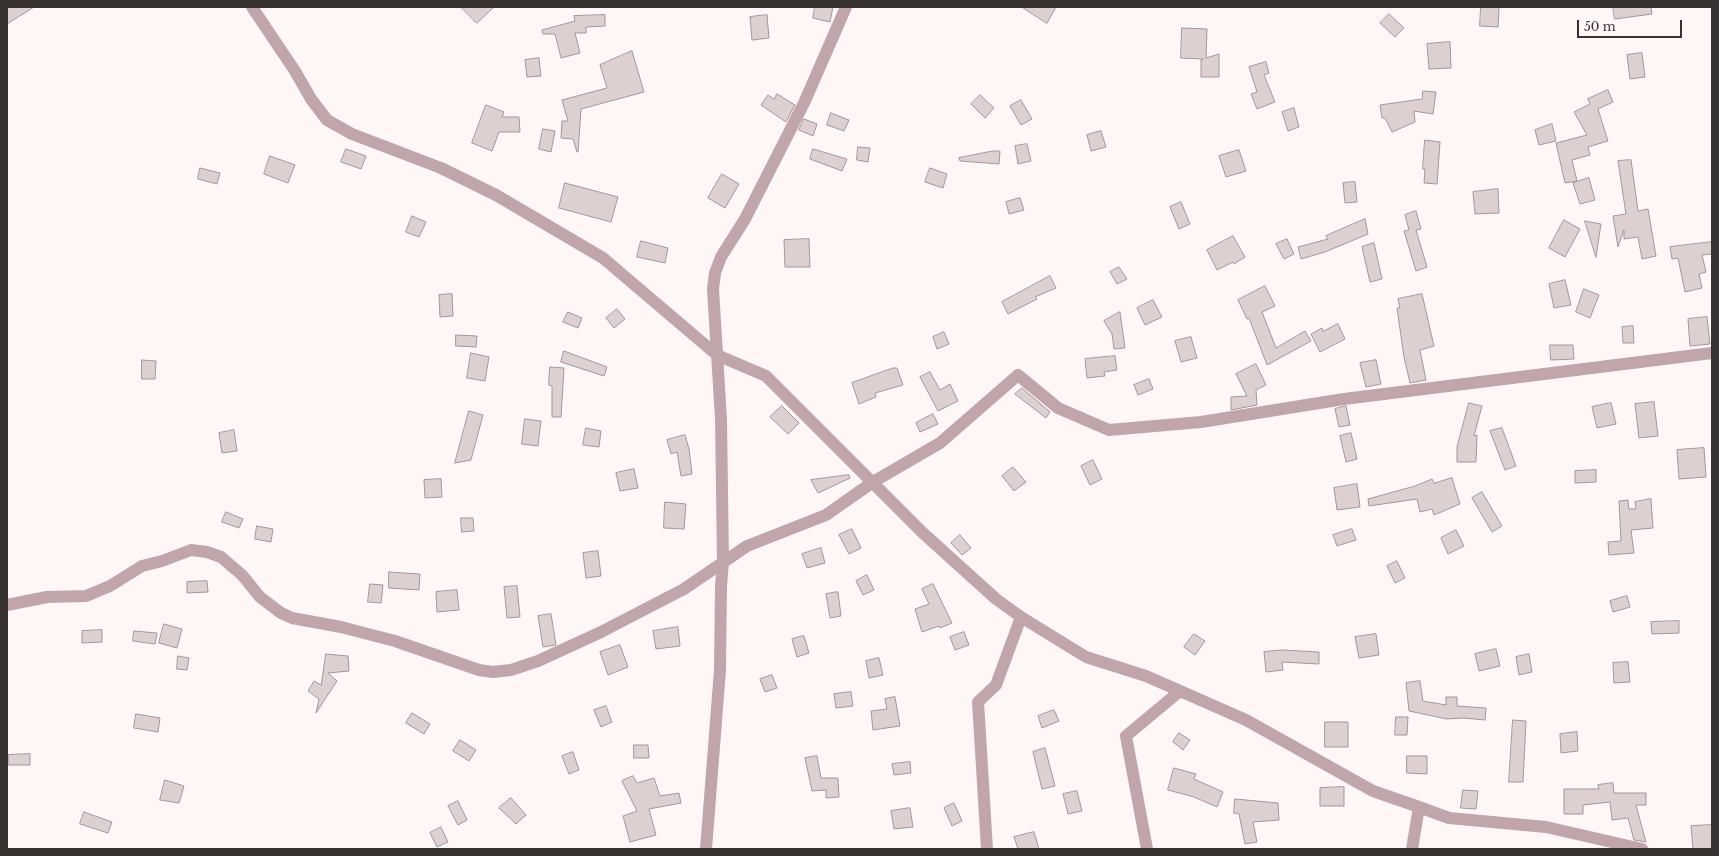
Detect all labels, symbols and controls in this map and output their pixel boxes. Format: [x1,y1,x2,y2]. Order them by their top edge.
scale bar [1579,12,1684,38]
text: 50 m [1584,19,1616,34]

